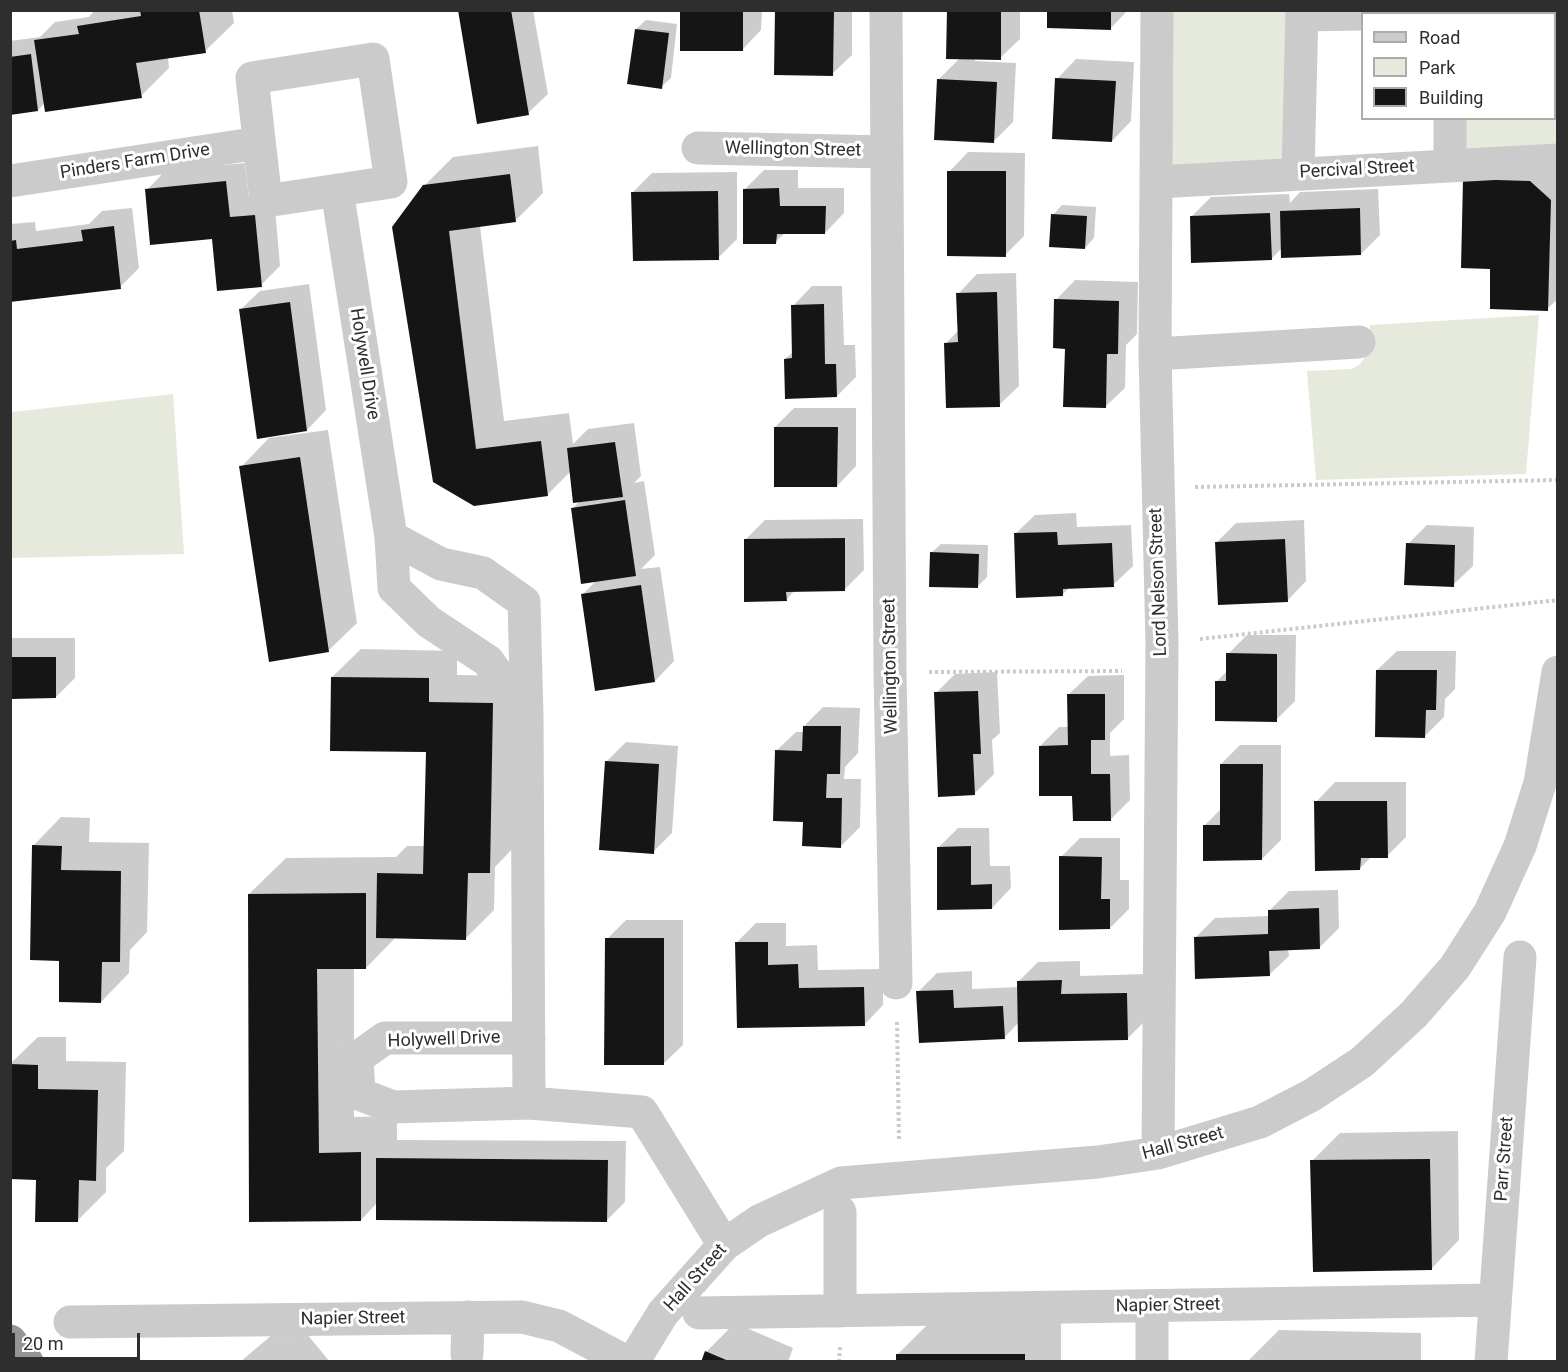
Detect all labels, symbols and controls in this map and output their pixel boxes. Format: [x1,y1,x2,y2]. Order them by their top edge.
legend [1361,12,1556,120]
text: Road [1419,27,1460,48]
text: Park [1419,57,1455,78]
text: Building [1419,87,1483,108]
street label: Wellington Street [725,138,861,162]
street label: Pinders Farm Drive [59,139,211,185]
street label: Percival Street [1299,156,1415,184]
street label: Holywell Drive [345,307,383,421]
street label: Lord Nelson Street [1146,507,1172,657]
street label: Wellington Street [879,598,903,734]
street label: Holywell Drive [387,1027,501,1053]
street label: Parr Street [1491,1116,1519,1202]
street label: Hall Street [1140,1123,1226,1165]
street label: Hall Street [660,1240,732,1316]
street label: Napier Street [1115,1294,1221,1318]
street label: Napier Street [300,1307,406,1331]
scale bar [15,1321,142,1359]
text: 20 m [23,1333,63,1354]

